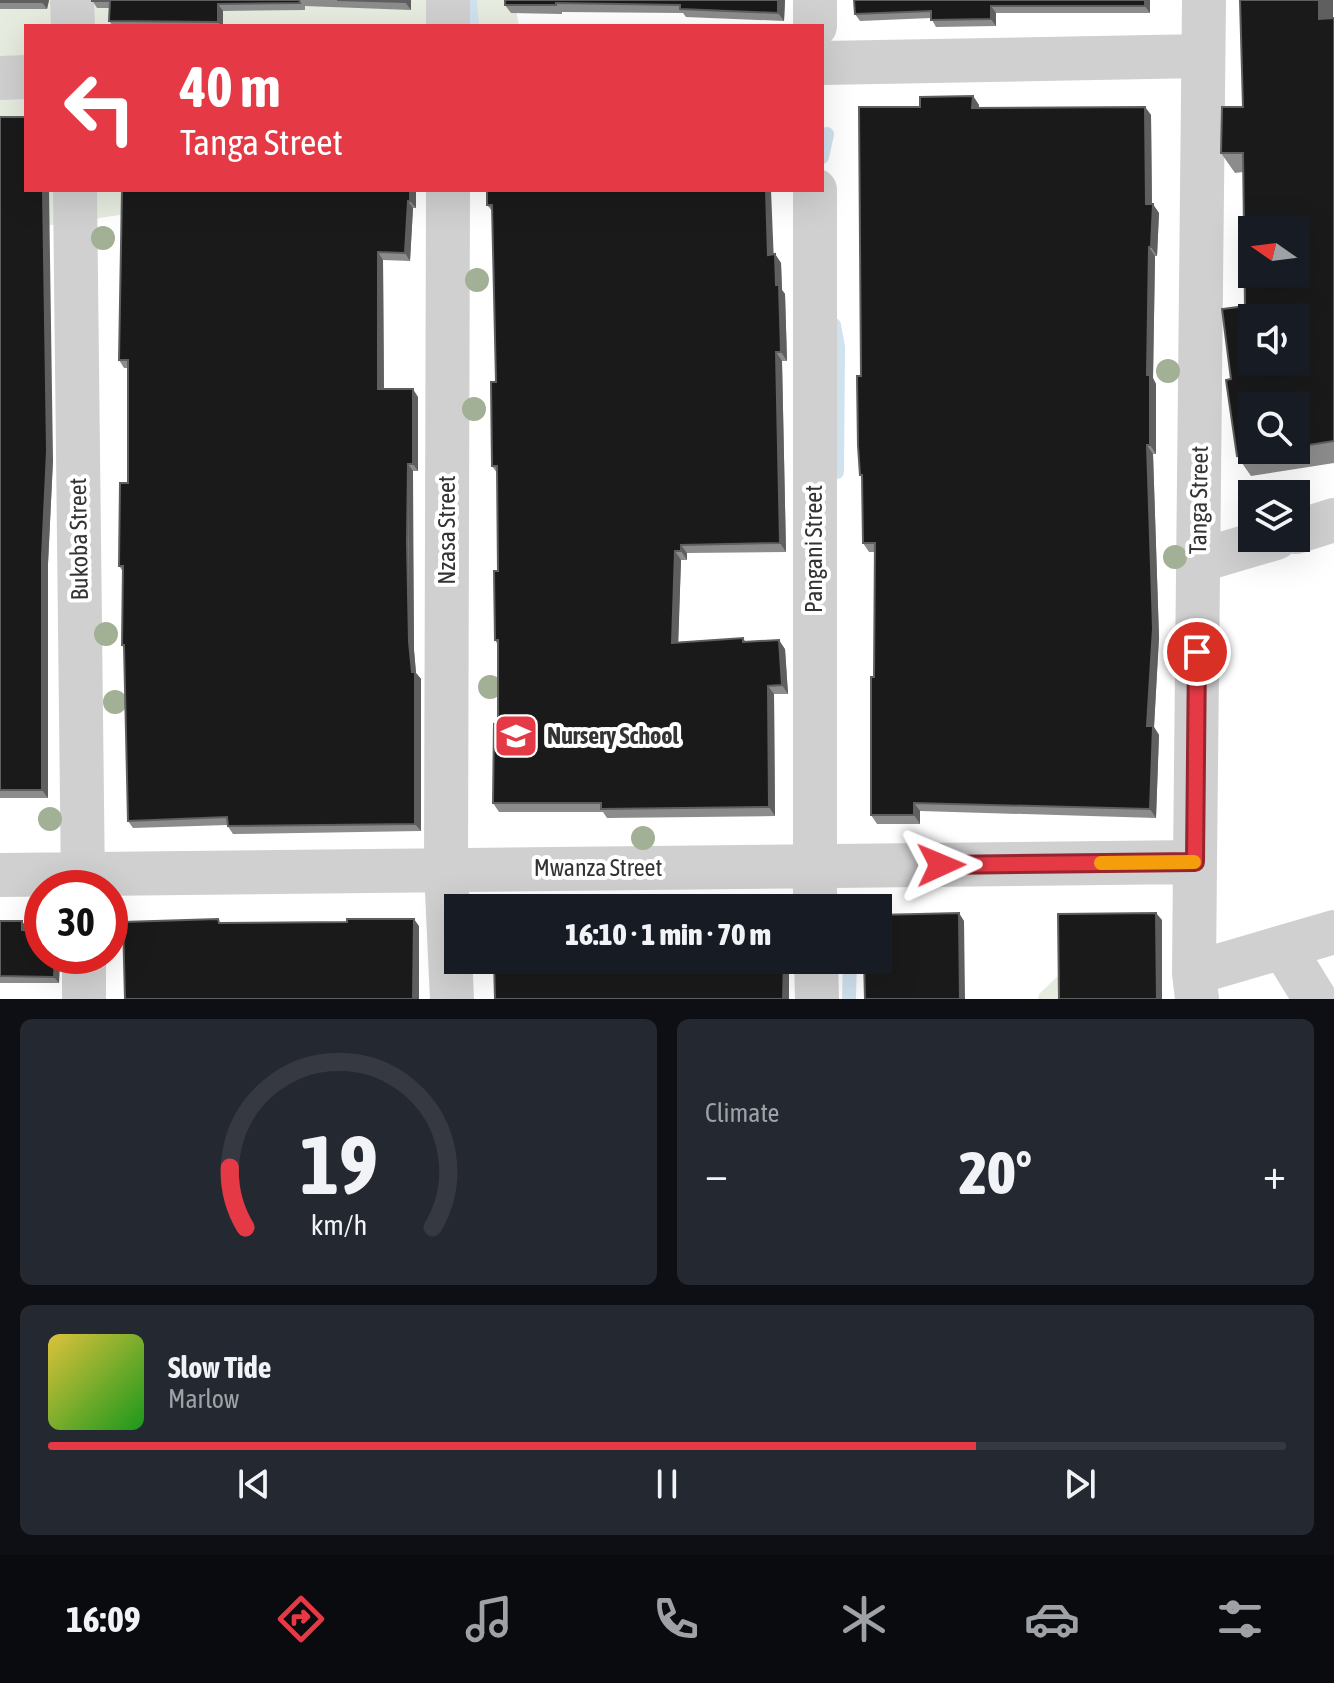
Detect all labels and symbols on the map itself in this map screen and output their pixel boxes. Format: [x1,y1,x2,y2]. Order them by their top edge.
north arrow [1238,216,1310,288]
street label: Tanga Street [1184,445,1213,555]
street label: Nzasa Street [433,475,460,585]
street label: Bukoba Street [64,477,93,601]
street label: Pangani Street [800,485,827,613]
pin [1163,618,1231,686]
school or university icon: Nursery School [492,712,540,760]
place label: Nursery School [547,722,680,749]
position arrow [899,823,983,907]
street label: Mwanza Street [534,854,662,881]
speed limit sign: 30 [24,870,128,974]

